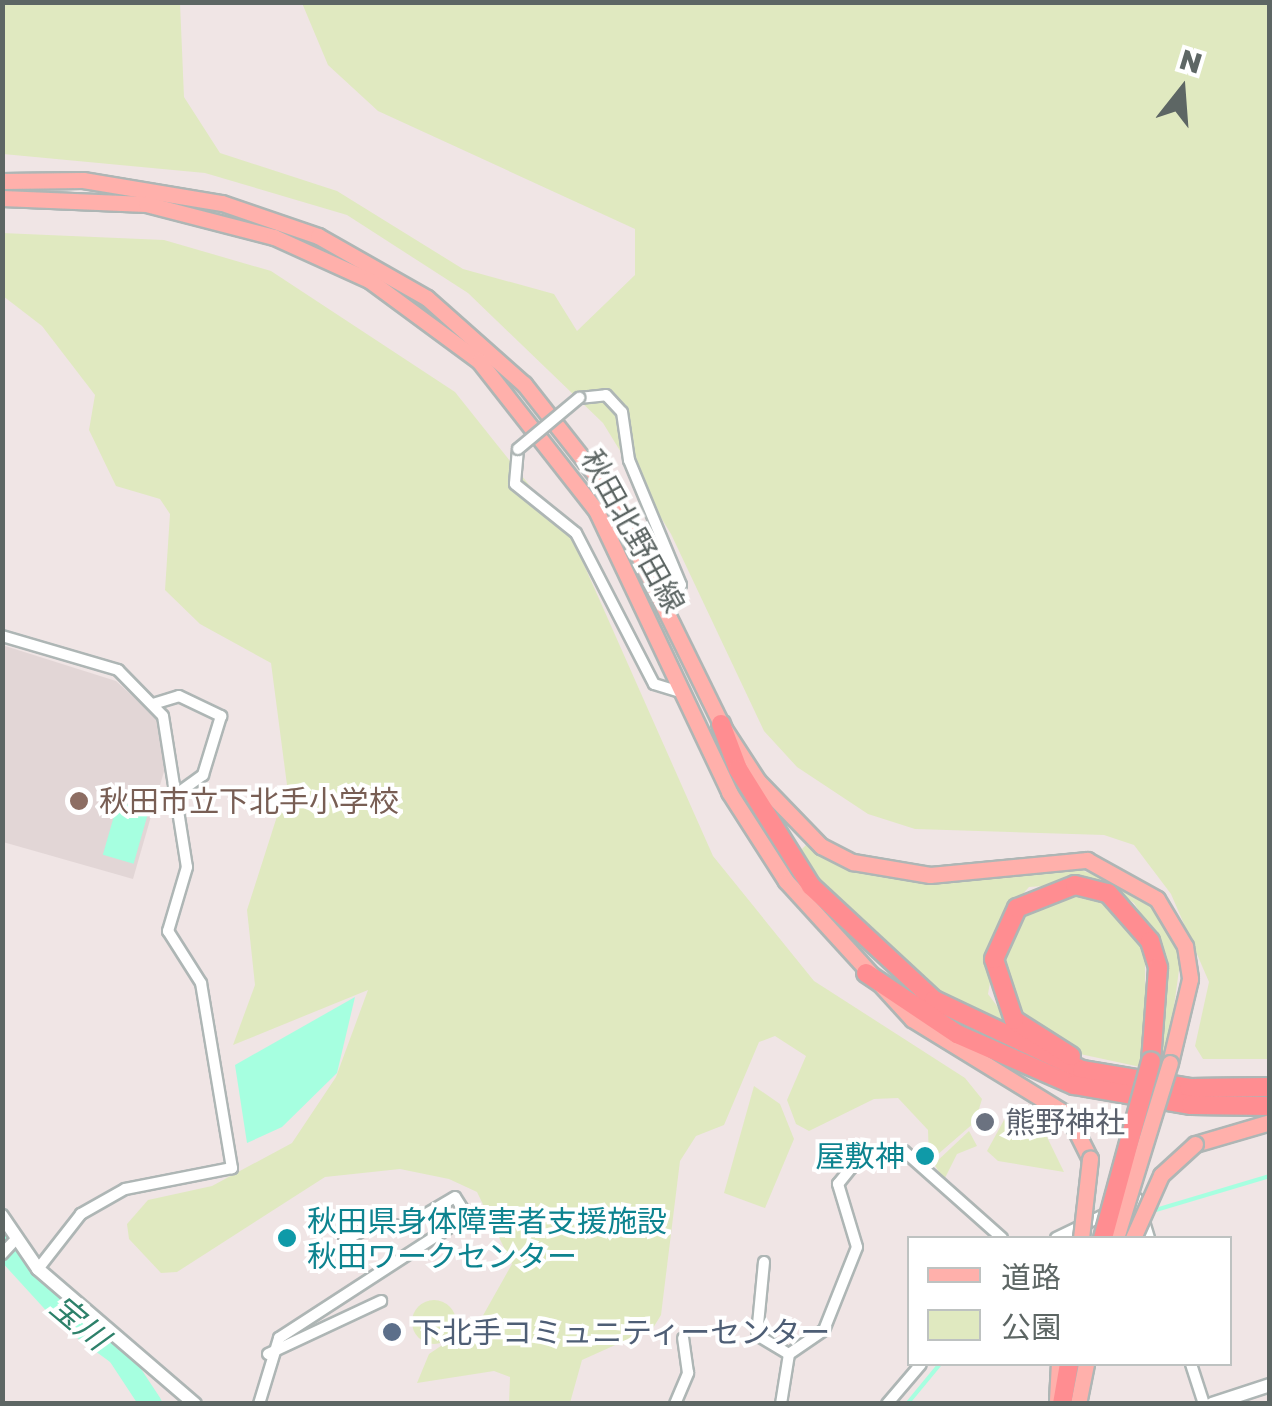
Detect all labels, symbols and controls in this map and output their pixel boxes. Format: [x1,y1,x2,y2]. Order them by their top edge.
north arrow [1132,40,1232,140]
text: N [1176,42,1206,80]
street label: 秋田北野田線 [574,444,692,618]
place label: 秋田市立下北手小学校 [99,783,399,819]
marker: 秋田市立下北手小学校 [68,790,90,812]
place label: 熊野神社 [1005,1104,1125,1140]
marker: 熊野神社 [974,1111,996,1133]
place label: 屋敷神 [815,1138,905,1174]
marker: 屋敷神 [914,1145,936,1167]
place label: 秋田県身体障害者支援施設 秋田ワークセンター [307,1203,667,1274]
marker: 秋田県身体障害者支援施設 秋田ワークセンター [276,1227,298,1249]
legend [907,1236,1232,1366]
text: 道路 [1001,1259,1061,1295]
water label: 宝川 [43,1287,117,1357]
text: 公園 [1001,1309,1061,1345]
place label: 下北手コミュニティーセンター [412,1314,832,1350]
marker: 下北手コミュニティーセンター [381,1321,403,1343]

